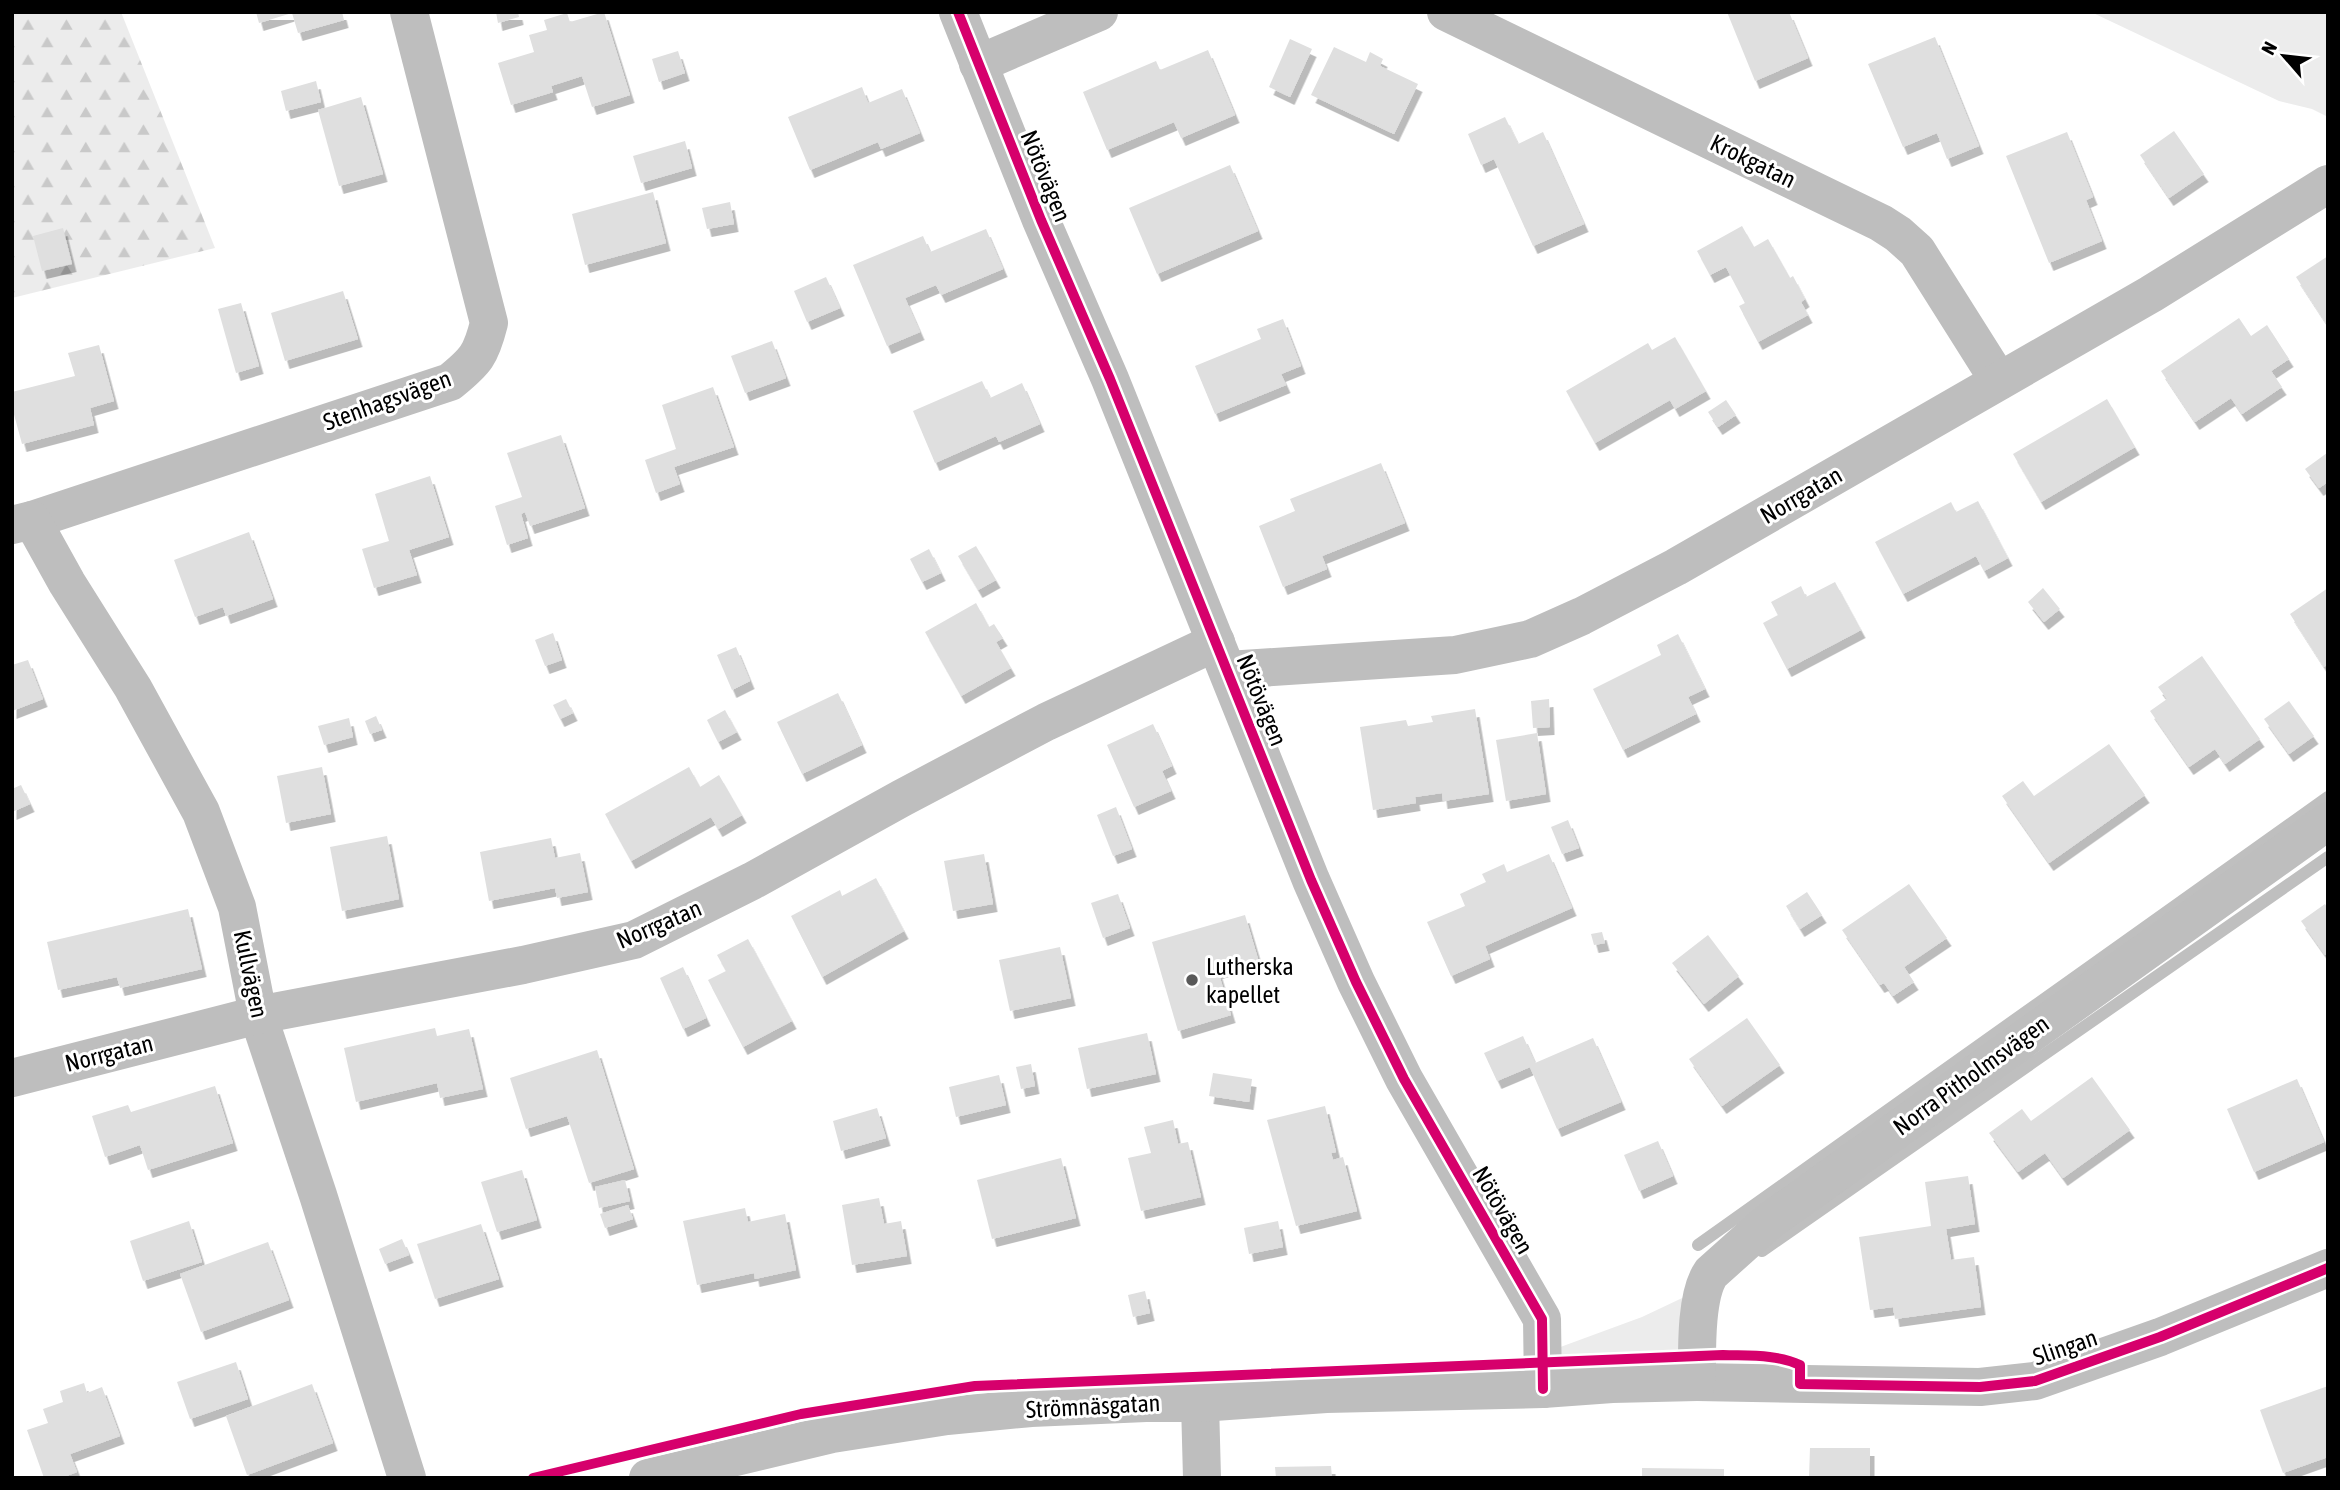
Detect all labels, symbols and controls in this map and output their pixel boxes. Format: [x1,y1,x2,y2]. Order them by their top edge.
north arrow [2249,21,2319,91]
text: N [2257,38,2281,58]
street label: Nötövägen [1015,126,1077,226]
street label: Krokgatan [1706,129,1800,193]
street label: Stenhagsvägen [319,364,455,436]
street label: Norrgatan [1755,461,1847,529]
street label: Nötövägen [1231,650,1293,750]
street label: Norrgatan [612,894,706,954]
street label: Kullvägen [229,928,273,1020]
place label: Lutherska kapellet [1206,953,1294,1008]
marker: Lutherska kapellet [1184,972,1200,988]
street label: Norra Pitholmsvägen [1888,1010,2054,1140]
street label: Norrgatan [62,1029,156,1077]
street label: Nötövägen [1467,1162,1539,1258]
street label: Slingan [2029,1323,2101,1371]
street label: Strömnäsgatan [1025,1389,1161,1423]

